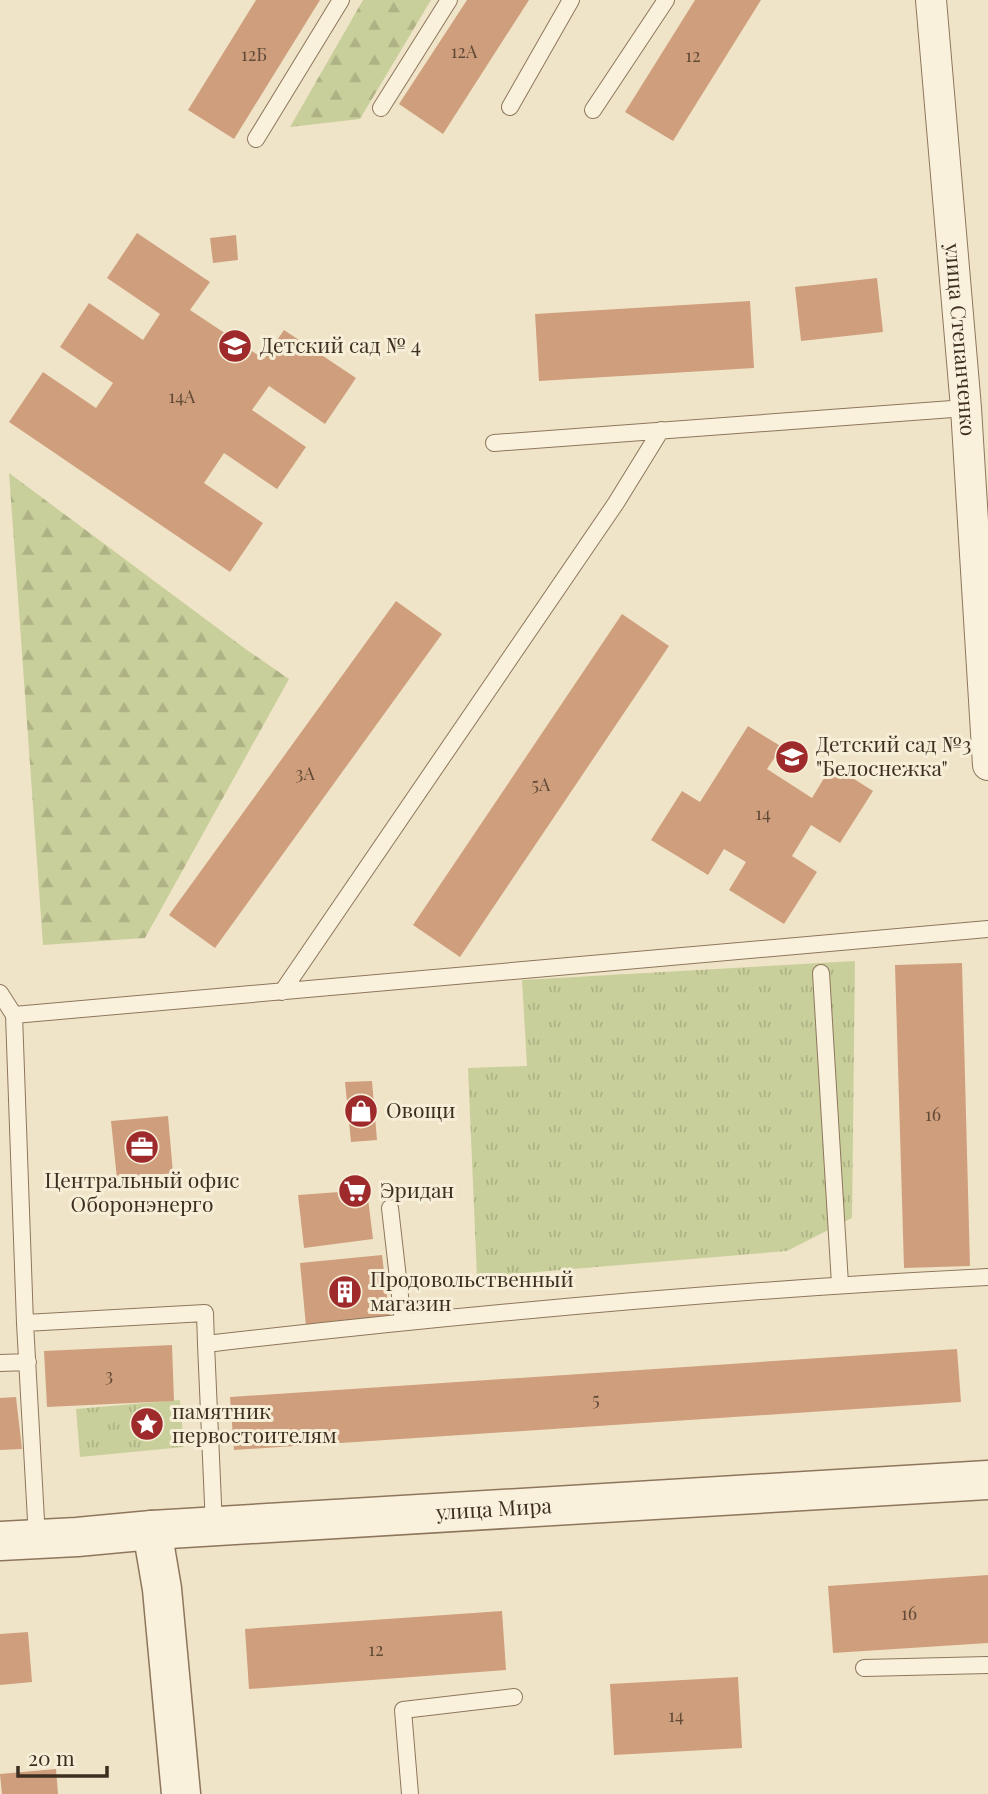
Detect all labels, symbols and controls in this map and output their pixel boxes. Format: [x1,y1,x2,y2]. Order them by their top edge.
house number: 12А [451,39,478,63]
house number: 12Б [241,42,267,66]
house number: 12 [685,43,701,67]
street label: улица Степанченко [940,241,984,437]
school or university icon: Детский сад № 4 [216,327,254,365]
place label: Детский сад № 4 [260,330,421,358]
house number: 14А [169,384,196,408]
place label: Детский сад №3 "Белоснежка" [816,729,972,781]
school or university icon: Детский сад №3 "Белоснежка" [773,738,811,776]
house number: 3А [295,761,315,785]
house number: 5А [532,772,551,796]
house number: 14 [755,801,771,825]
shop icon: Овощи [342,1092,380,1130]
place label: Овощи [386,1095,455,1123]
house number: 16 [925,1102,941,1126]
office icon: Центральный офис Оборонэнерго [123,1128,161,1166]
place label: Центральный офис Оборонэнерго [44,1165,240,1217]
supermarket icon: Эридан [336,1172,374,1210]
place label: Эридан [380,1175,454,1203]
place label: Продовольственный магазин [370,1264,574,1316]
building icon: Продовольственный магазин [326,1273,364,1311]
house number: 3 [105,1363,113,1387]
house number: 5 [592,1387,600,1411]
place label: памятник первостоителям [172,1396,337,1448]
place icon: памятник первостоителям [128,1405,166,1443]
street label: улица Мира [434,1490,553,1525]
house number: 16 [901,1601,917,1625]
house number: 12 [368,1637,384,1661]
house number: 14 [668,1703,684,1727]
scale bar [18,1734,107,1778]
text: 20 m [28,1743,75,1771]

